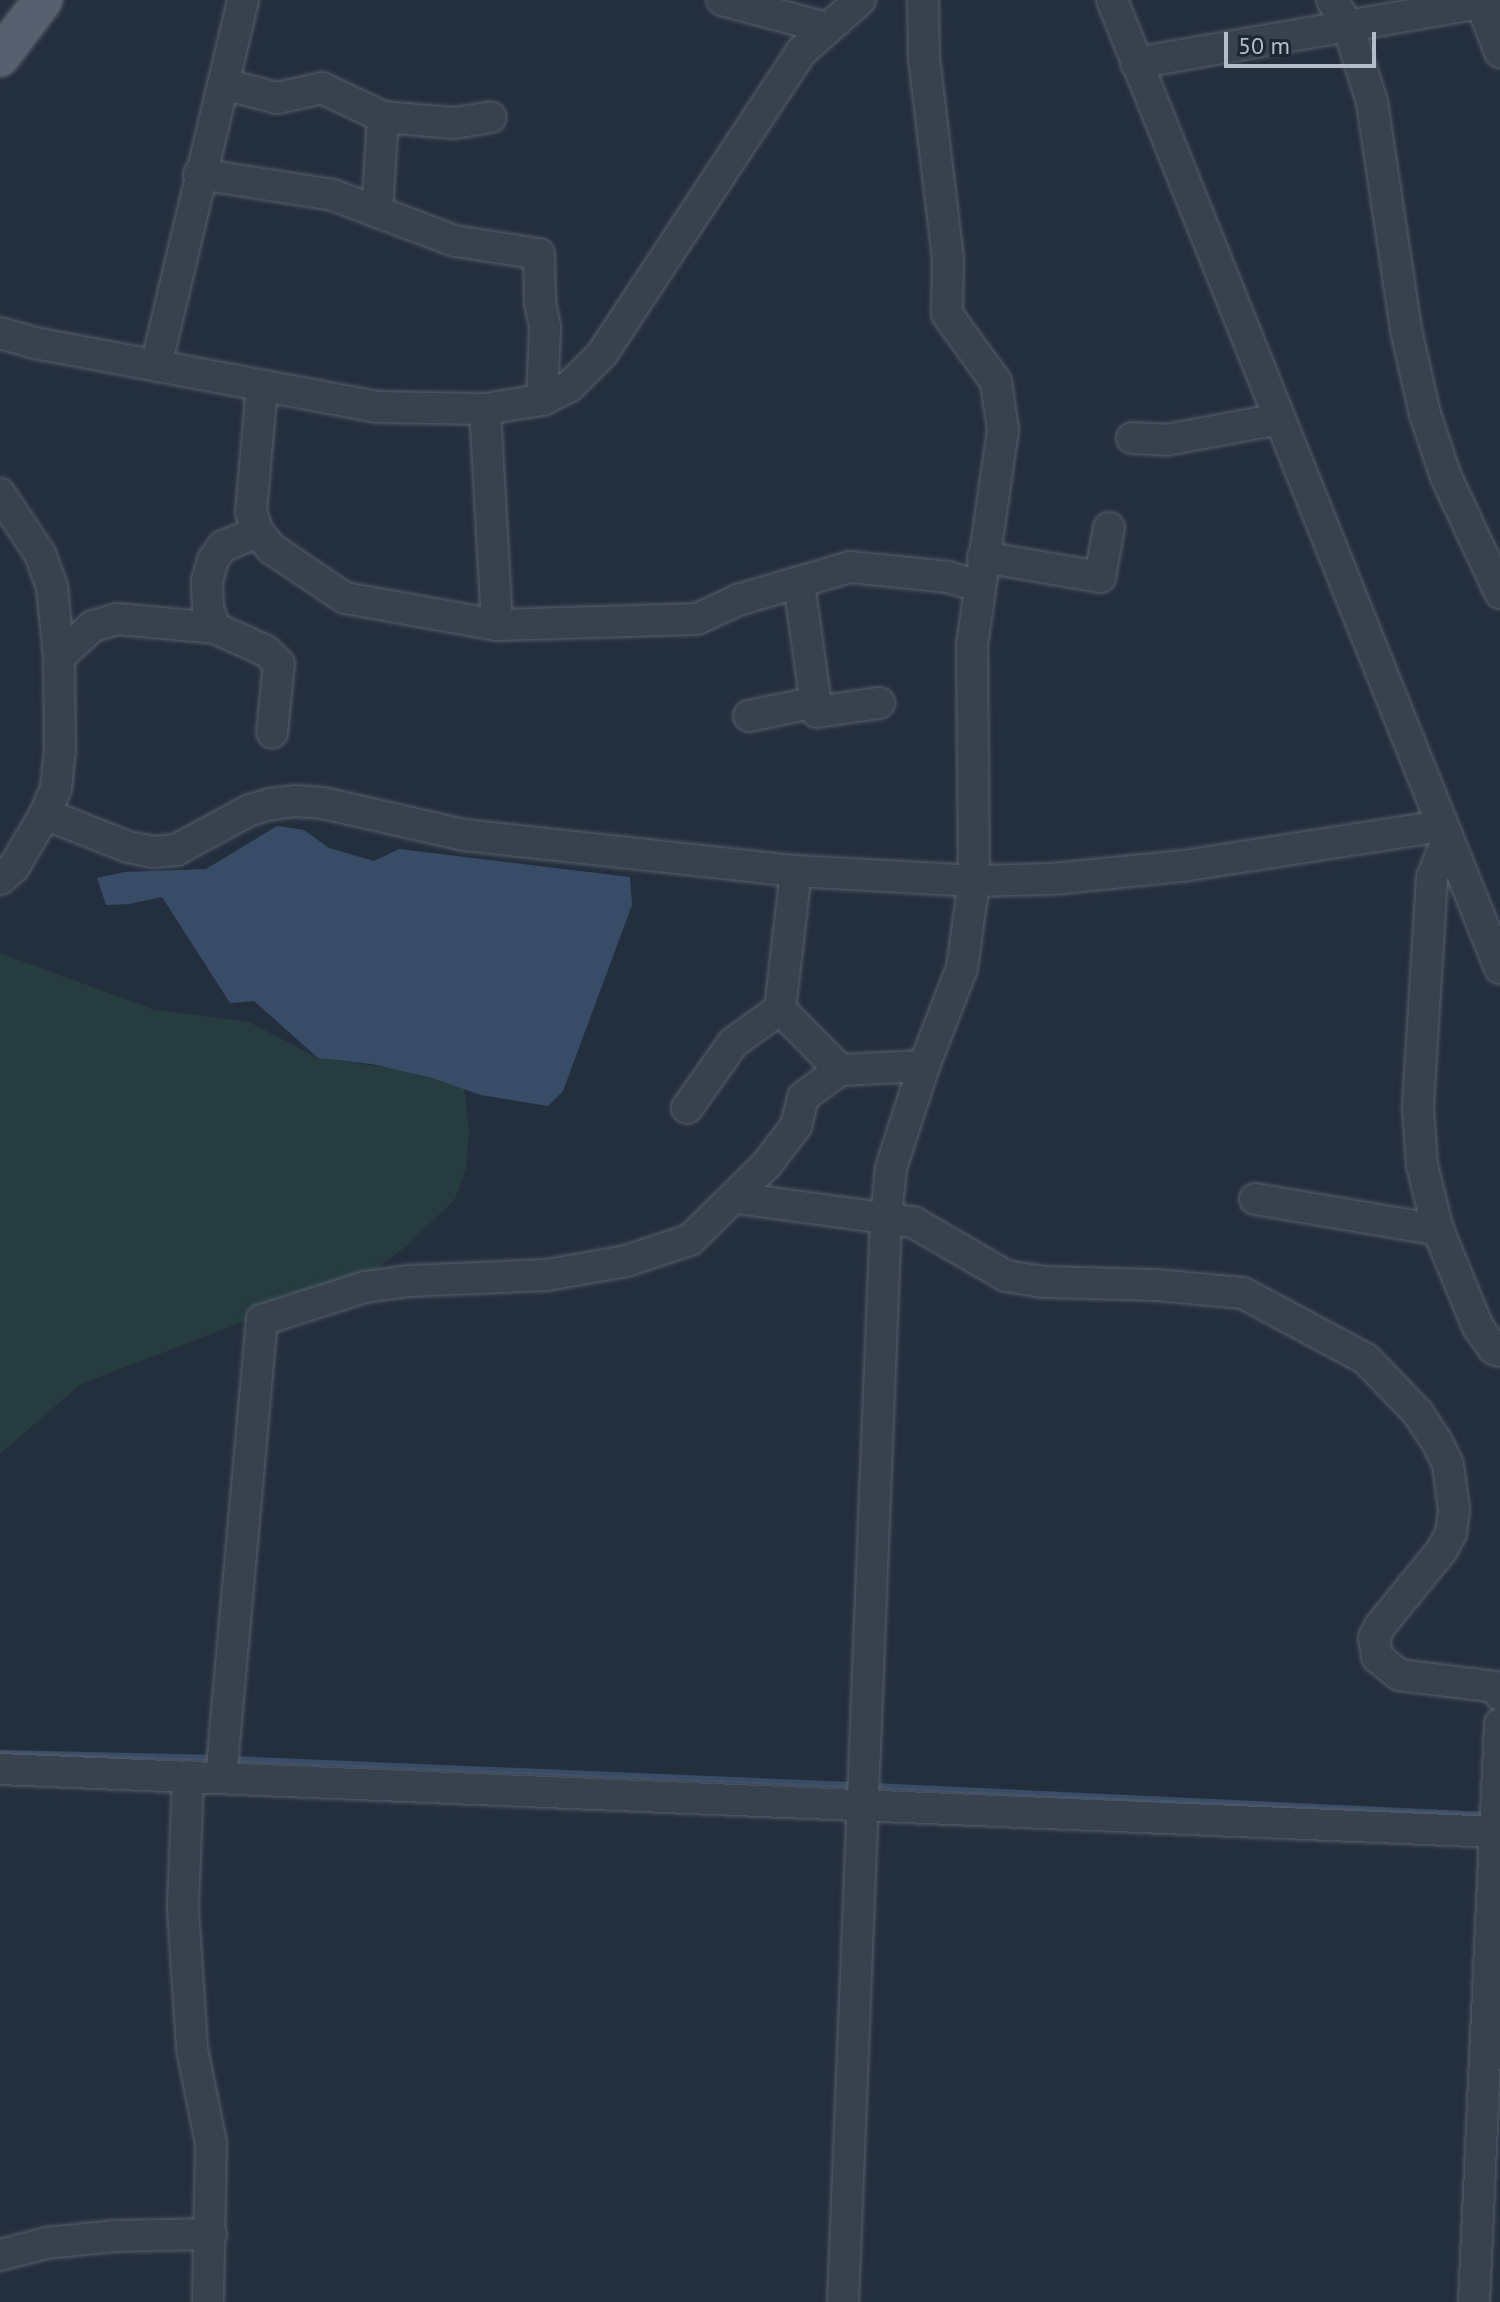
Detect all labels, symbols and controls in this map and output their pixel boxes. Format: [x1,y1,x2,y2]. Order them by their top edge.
scale bar [1228,16,1380,66]
text: 50 m [1238,30,1290,61]

